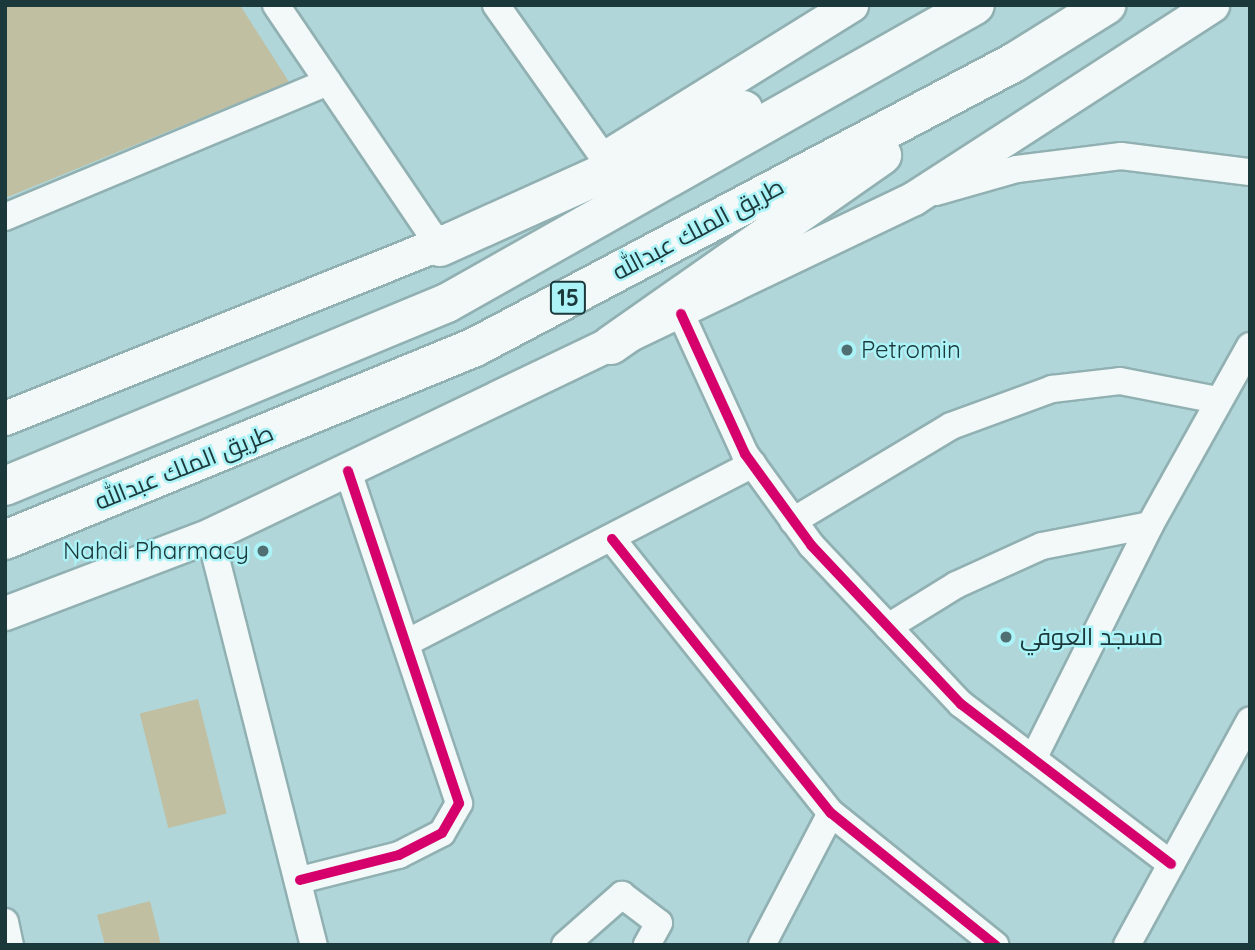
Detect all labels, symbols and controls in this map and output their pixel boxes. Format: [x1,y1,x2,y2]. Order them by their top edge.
street label: طريق الملك عبدالله [607,172,789,286]
road number: 15 [549,278,587,318]
place label: Petromin [861,336,961,364]
marker: Petromin [839,342,855,358]
street label: طريق الملك عبدالله [91,418,277,516]
place label: Nahdi Pharmacy [63,537,249,565]
marker: Nahdi Pharmacy [255,543,271,559]
place label: مسجد العوفي [1020,623,1163,651]
marker: مسجد العوفي [998,629,1014,645]

